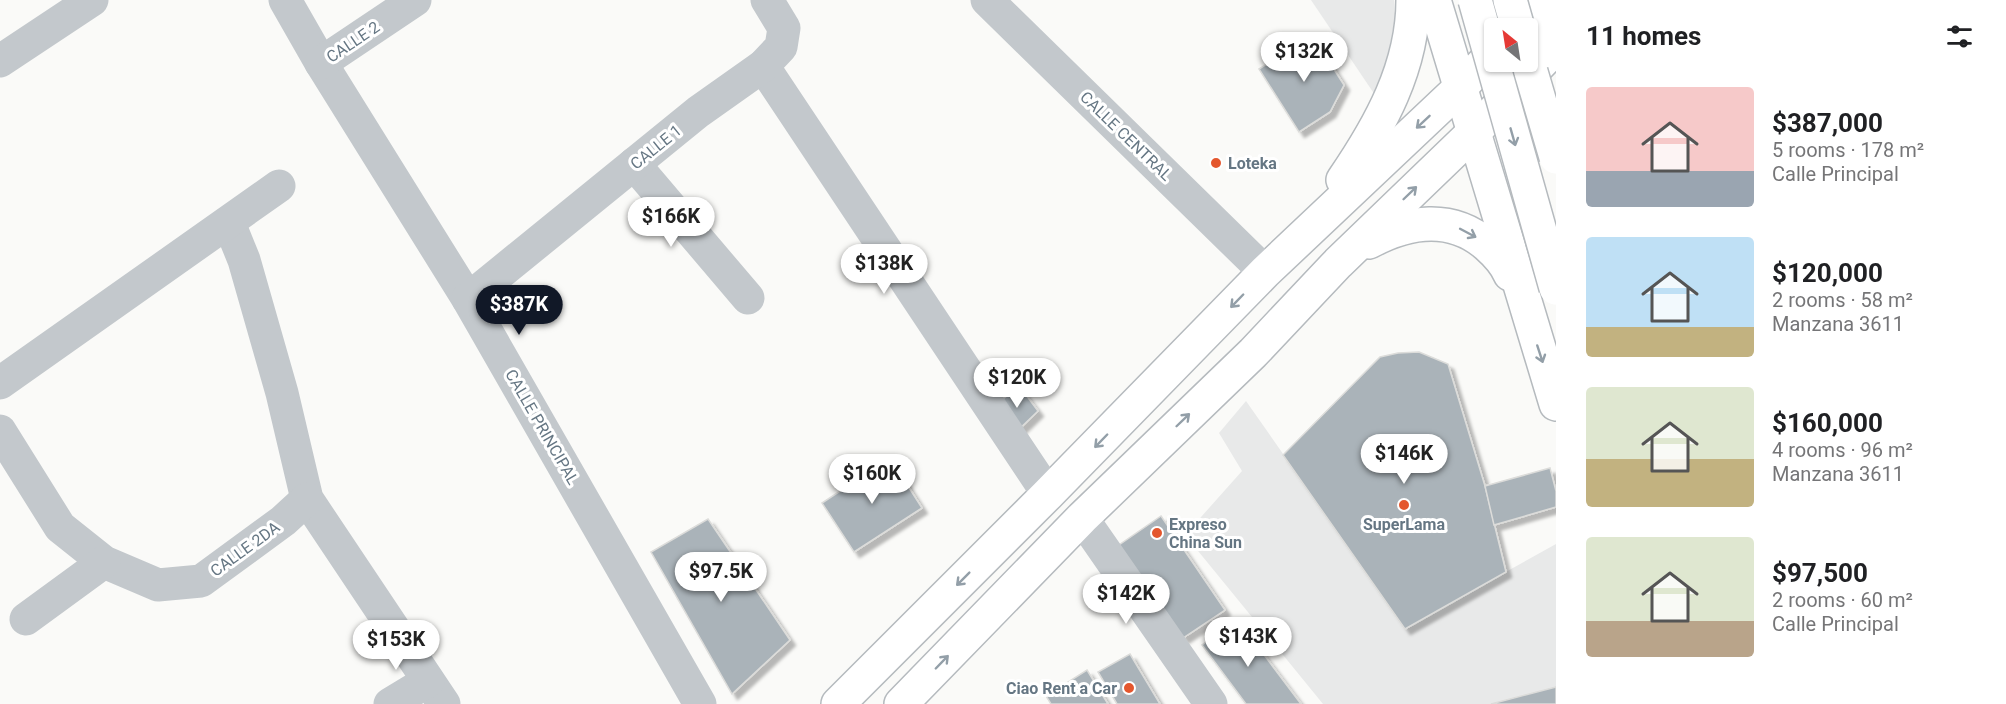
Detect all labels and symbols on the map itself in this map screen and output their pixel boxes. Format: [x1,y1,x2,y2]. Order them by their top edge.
street label: CALLE 2 [323,17,383,67]
north arrow [1484,18,1538,72]
pin: $132K [1262,32,1346,83]
street label: CALLE CENTRAL [1076,87,1176,185]
one-way arrow [1416,115,1431,129]
street label: CALLE 1 [627,121,685,173]
one-way arrow [1508,127,1520,146]
place label: Loteka [1228,154,1277,173]
marker: Loteka [1209,156,1223,170]
one-way arrow [1403,186,1418,200]
pin: $166K [629,197,713,248]
one-way arrow [1459,227,1476,239]
pin: $138K [842,244,926,295]
pin: $387K [477,285,561,336]
one-way arrow [1229,294,1244,309]
one-way arrow [1535,344,1546,363]
pin: $120K [975,358,1059,409]
street label: CALLE PRINCIPAL [501,366,583,488]
one-way arrow [1176,413,1191,427]
one-way arrow [1093,433,1108,448]
pin: $146K [1362,434,1446,485]
pin: $160K [830,454,914,505]
marker: SuperLama [1397,498,1411,512]
place label: Expreso China Sun [1169,515,1242,552]
place label: SuperLama [1363,515,1445,534]
street label: CALLE 2DA [207,517,284,580]
marker: Expreso China Sun [1150,526,1164,540]
pin: $97.5K [672,552,770,603]
one-way arrow [956,572,971,586]
pin: $142K [1084,574,1168,625]
pin: $143K [1206,617,1290,668]
pin: $153K [354,620,438,671]
one-way arrow [934,655,948,670]
place label: Ciao Rent a Car [1006,679,1117,698]
marker: Ciao Rent a Car [1122,681,1136,695]

